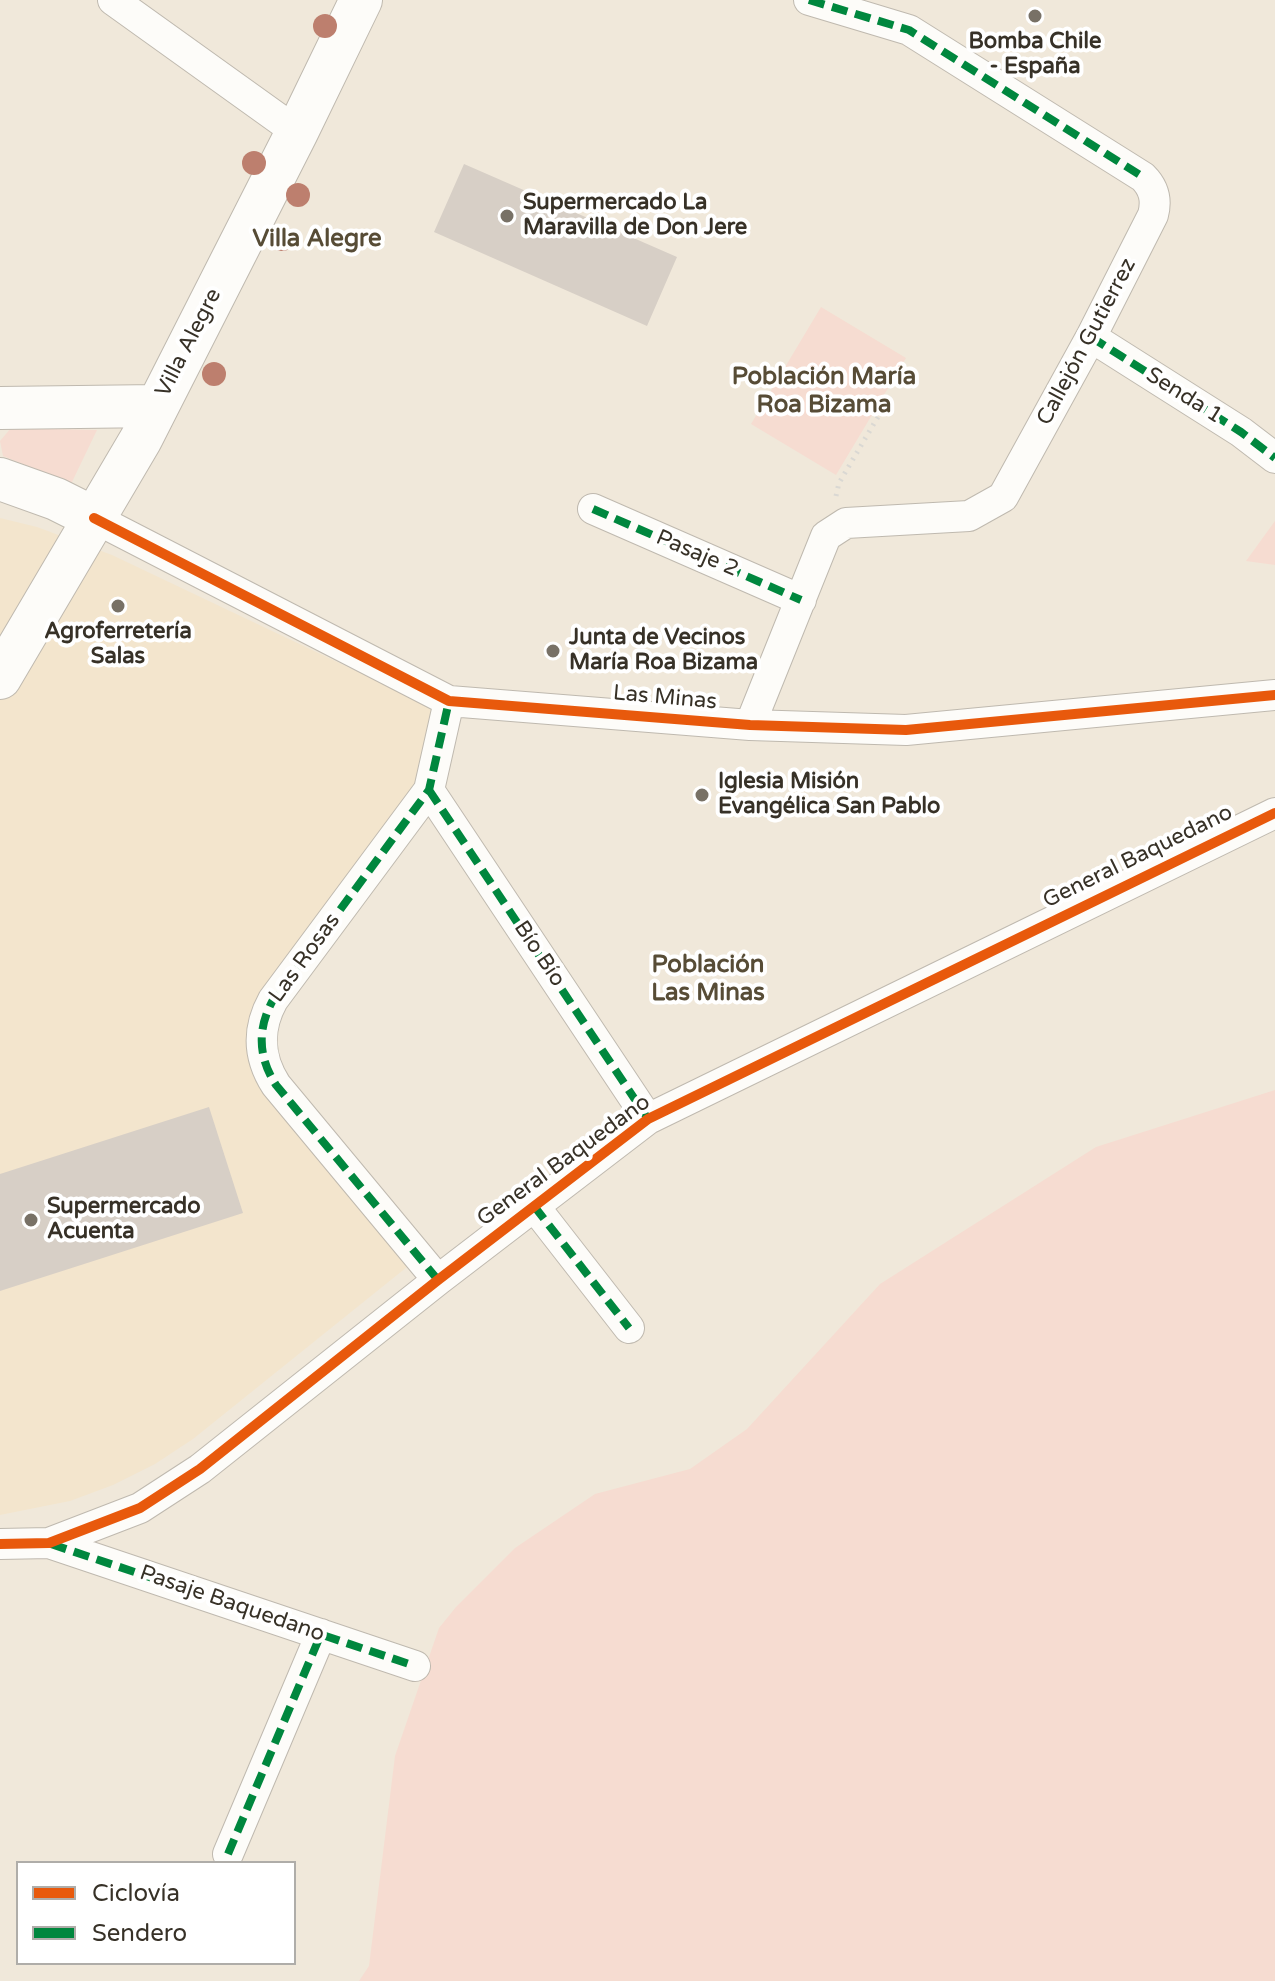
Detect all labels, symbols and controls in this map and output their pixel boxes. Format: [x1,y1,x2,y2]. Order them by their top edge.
marker: Bomba Chile - España [1026,7,1044,25]
place label: Bomba Chile - España [969,29,1101,80]
place label: Supermercado La Maravilla de Don Jere [523,190,747,242]
marker: Supermercado La Maravilla de Don Jere [498,207,516,225]
district label: Villa Alegre [253,226,381,254]
street label: Callejón Gutierrez [1032,254,1142,430]
street label: Villa Alegre [150,284,228,402]
street label: Senda 1 [1141,362,1227,430]
district label: Población María Roa Bizama [732,364,916,420]
street label: Pasaje 2 [652,525,742,583]
marker: Agroferretería Salas [109,597,127,615]
place label: Agroferretería Salas [44,619,192,670]
place label: Junta de Vecinos María Roa Bizama [569,625,758,676]
marker: Junta de Vecinos María Roa Bizama [544,642,562,660]
street label: Las Minas [612,680,718,716]
place label: Iglesia Misión Evangélica San Pablo [718,769,940,820]
marker: Iglesia Misión Evangélica San Pablo [693,786,711,804]
street label: General Baquedano [1039,800,1237,914]
street label: Las Rosas [264,908,346,1008]
street label: Bío Bío [507,916,571,992]
district label: Población Las Minas [651,952,765,1008]
street label: General Baquedano [472,1089,656,1233]
place label: Supermercado Acuenta [47,1194,201,1246]
marker: Supermercado Acuenta [22,1211,40,1229]
street label: Pasaje Baquedano [136,1560,328,1648]
legend [16,1861,296,1965]
text: Ciclovía [92,1879,180,1908]
text: Sendero [92,1919,187,1948]

